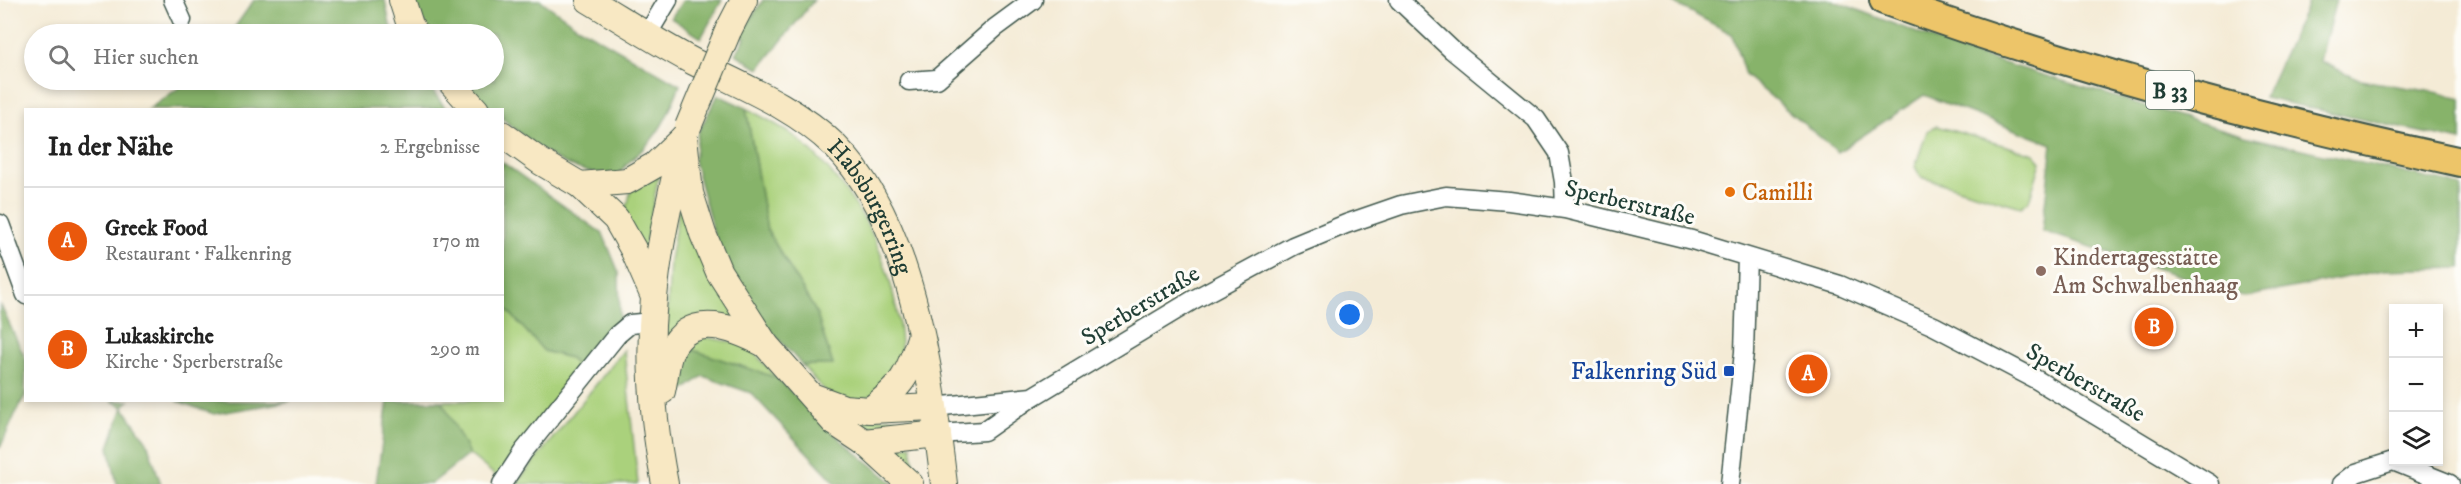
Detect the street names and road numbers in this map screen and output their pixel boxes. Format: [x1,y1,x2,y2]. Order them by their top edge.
road number: B 33 [2146,71,2194,109]
street label: Habsburgerring [820,133,919,279]
street label: Sperberstraße [1562,173,1698,233]
street label: Sperberstraße [1076,259,1205,353]
street label: Sperberstraße [2020,337,2151,429]

